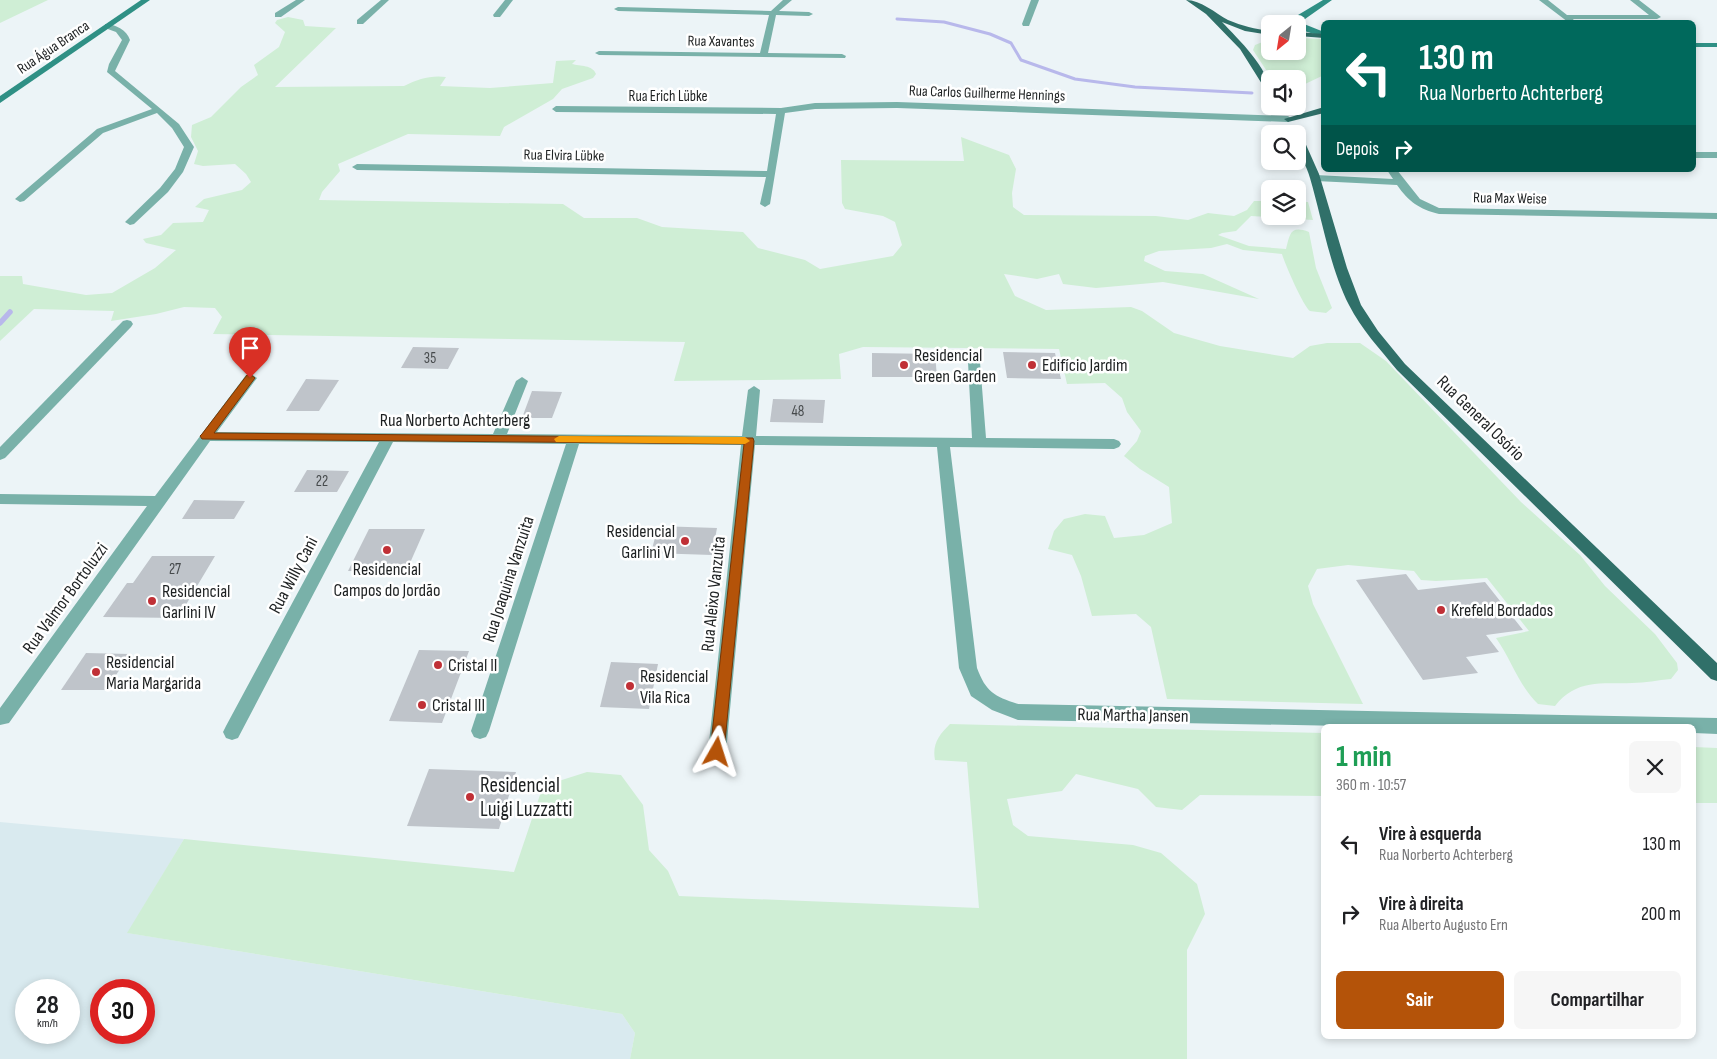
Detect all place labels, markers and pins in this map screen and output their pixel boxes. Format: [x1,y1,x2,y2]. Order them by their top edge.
pin [229,327,271,378]
place label: Residencial Green Garden [914,345,996,387]
place label: Edifício Jardim [1042,355,1128,376]
marker: Residencial Green Garden [898,359,910,371]
marker: Edifício Jardim [1026,359,1038,371]
place label: Residencial Garlini VI [607,521,675,563]
marker: Residencial Garlini VI [679,535,691,547]
marker: Residencial Campos do Jordão [381,544,393,556]
place label: Residencial Campos do Jordão [334,559,440,601]
place label: Residencial Garlini IV [162,581,230,623]
marker: Residencial Garlini IV [146,595,158,607]
place label: Krefeld Bordados [1451,600,1553,621]
marker: Krefeld Bordados [1435,604,1447,616]
place label: Residencial Maria Margarida [106,652,201,694]
place label: Cristal II [448,655,497,676]
marker: Cristal II [432,659,444,671]
marker: Residencial Maria Margarida [90,666,102,678]
place label: Residencial Vila Rica [640,666,708,708]
marker: Residencial Vila Rica [624,680,636,692]
place label: Cristal III [432,695,485,716]
marker: Cristal III [416,699,428,711]
place label: Residencial Luigi Luzzatti [480,773,572,822]
marker: Residencial Luigi Luzzatti [464,791,476,803]

